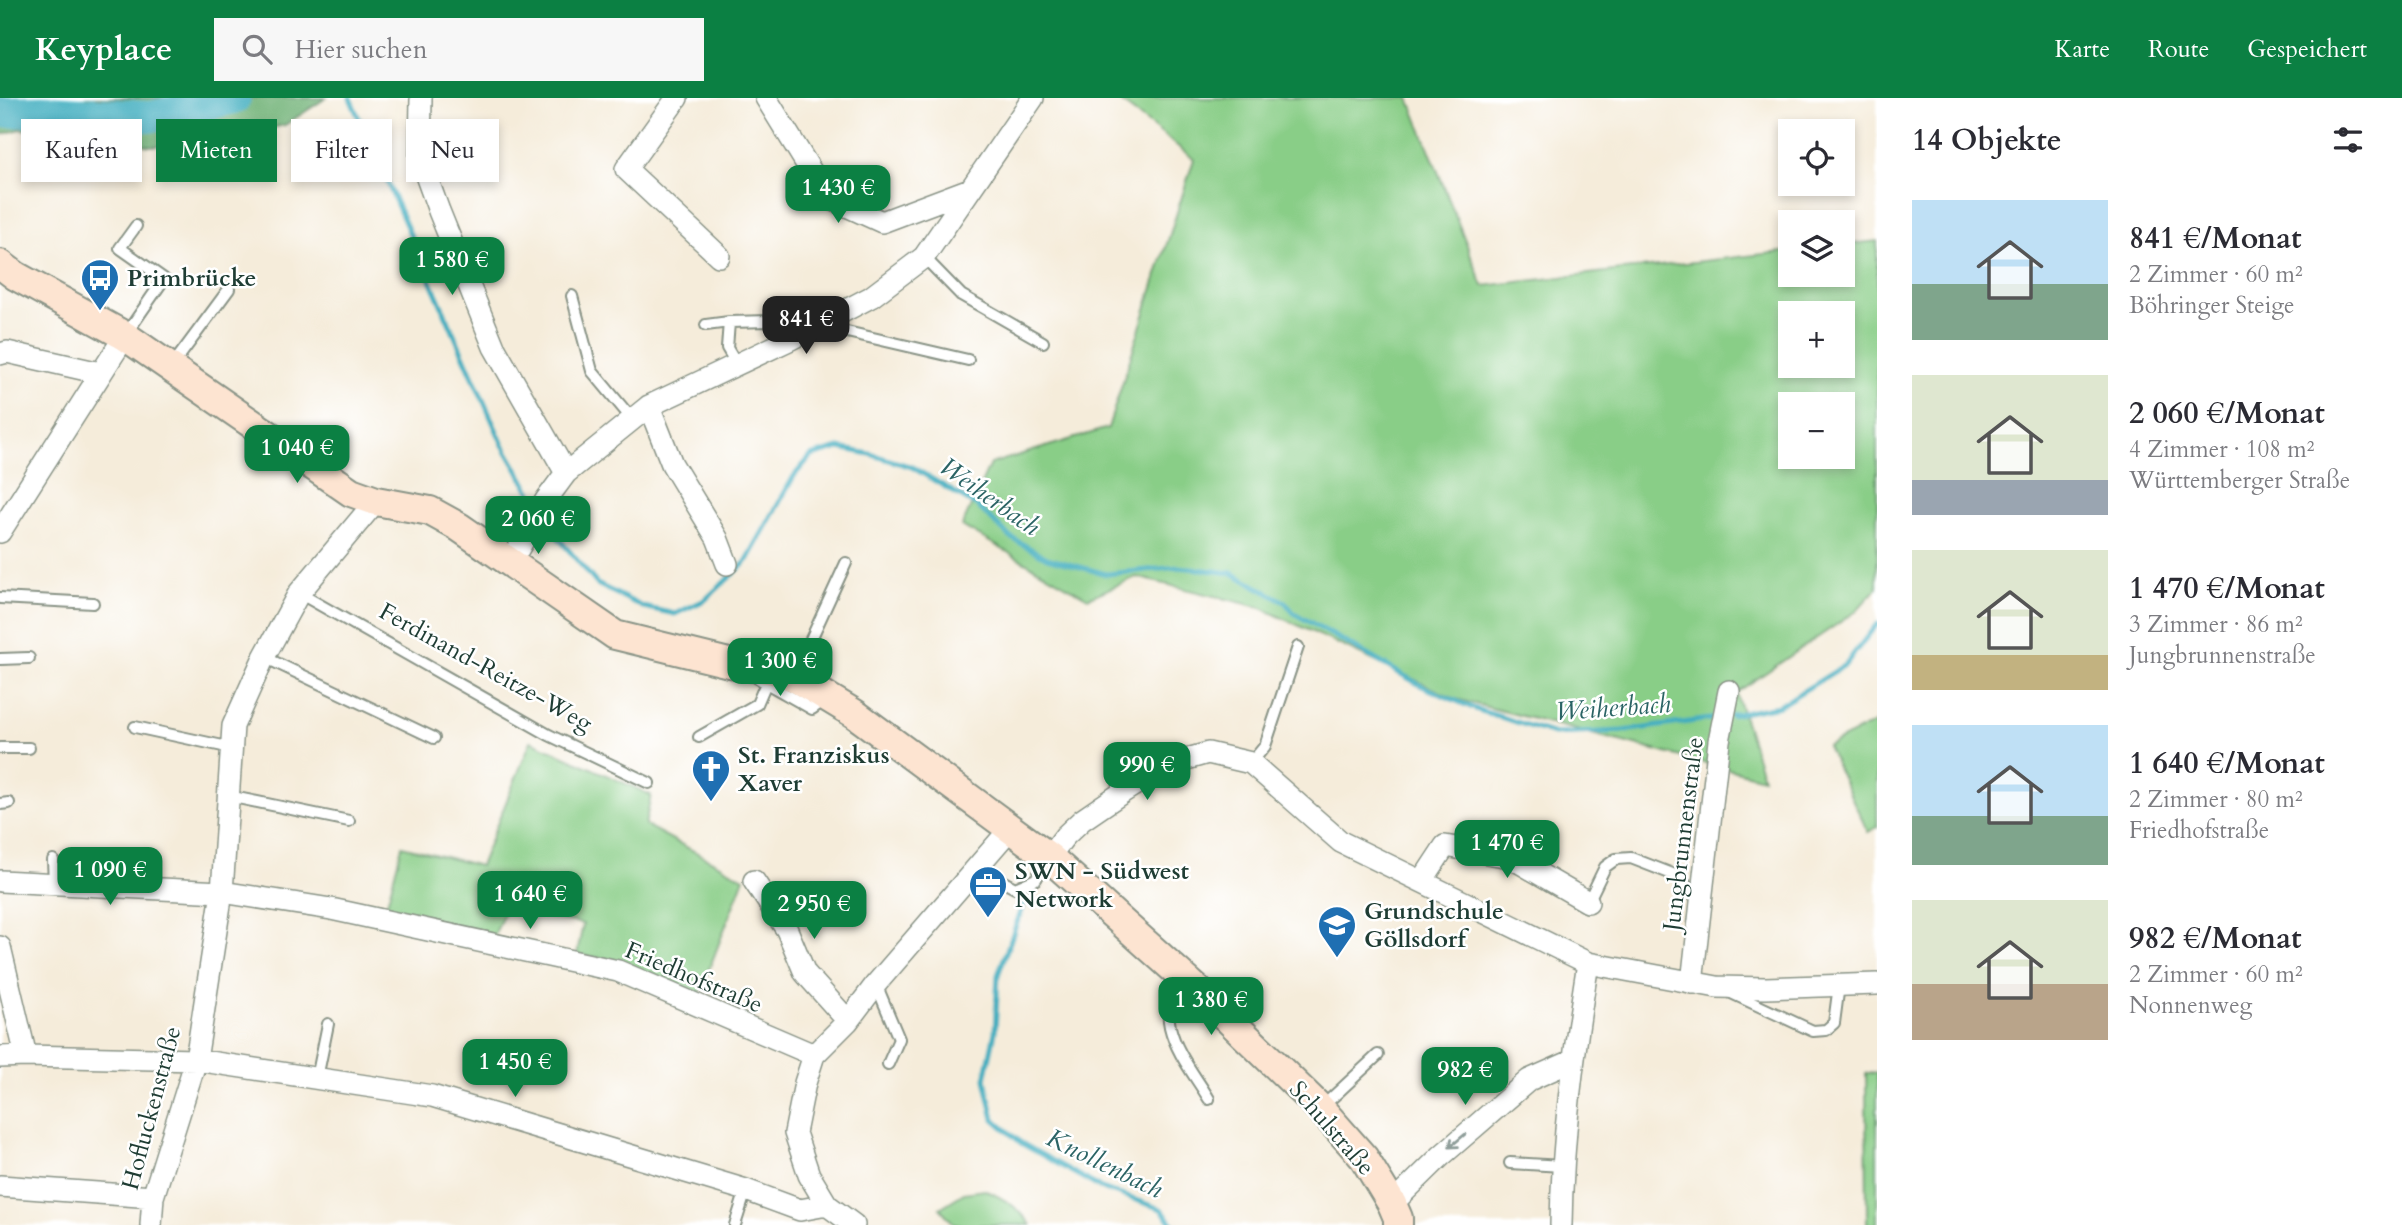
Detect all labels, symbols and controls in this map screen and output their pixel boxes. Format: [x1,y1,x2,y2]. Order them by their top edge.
search box [214,18,704,81]
text: Keyplace [35,27,172,72]
icon: search [238,30,276,68]
text: Hier suchen [294,32,427,67]
text: Karte [2055,33,2110,66]
text: Route [2148,33,2209,66]
text: Gespeichert [2247,33,2367,66]
chip: Kaufen [21,119,142,182]
chip: Mieten [156,119,277,182]
chip: Filter [291,119,392,182]
chip: Neu [406,119,499,182]
map controls [1778,119,1855,469]
button: locate [1778,119,1855,196]
text: 14 Objekte [1912,120,2062,161]
icon: filters [2329,121,2367,159]
pin: 1 430 € [773,166,903,225]
text: 1 430 € [801,172,875,203]
button: layers [1778,210,1855,287]
text: 841 €/Monat [2129,218,2301,259]
icon: home [1968,228,2052,312]
pin: 1 580 € [387,238,517,297]
text: 1 580 € [415,244,489,275]
bus stop icon: Primbrücke [79,257,121,312]
text: 2 Zimmer · 60 m² [2129,259,2303,290]
place label: Primbrücke [127,262,256,295]
text: Böhringer Steige [2129,290,2295,321]
pin: 841 € [757,296,855,356]
button: + [1778,301,1855,378]
text: 841 € [778,303,834,334]
button: − [1778,392,1855,469]
text: 2 060 €/Monat [2129,393,2325,434]
icon: home [1968,403,2052,487]
pin: 1 040 € [232,426,362,485]
text: 1 040 € [260,432,334,463]
text: 4 Zimmer · 108 m² [2129,434,2314,465]
water label: Weiherbach [932,449,1047,544]
text: Württemberger Straße [2129,465,2350,496]
pin: 2 060 € [473,496,603,556]
text: 2 060 € [501,503,575,534]
text: 1 470 €/Monat [2129,568,2325,609]
icon: home [1968,578,2052,662]
street label: Ferdinand-Reitze-Weg [373,595,599,740]
text: 3 Zimmer · 86 m² [2129,609,2303,640]
pin: 1 300 € [715,638,845,698]
text: Jungbrunnenstraße [2129,640,2316,671]
text: 1 300 € [743,645,817,676]
water label: Weiherbach [1554,686,1672,729]
street label: Jungbrunnenstraße [1655,735,1712,936]
place label: St. Franziskus Xaver [738,739,890,800]
pin: 990 € [1098,742,1196,802]
text: 1 640 €/Monat [2129,743,2325,784]
church icon: St. Franziskus Xaver [690,748,732,803]
text: 990 € [1119,749,1175,780]
icon: home [1968,753,2052,837]
text: 2 Zimmer · 80 m² [2129,784,2303,815]
text: Friedhofstraße [2129,815,2269,846]
pin: 1 470 € [1442,820,1572,880]
text: 1 470 € [1470,827,1544,858]
pin: 1 090 € [45,848,175,907]
text: 1 090 € [73,854,147,885]
place label: SWN - Südwest Network [1015,855,1190,916]
office icon: SWN - Südwest Network [967,864,1009,919]
pin: 1 640 € [465,872,595,931]
text: 1 640 € [493,878,567,909]
pin: 2 950 € [749,882,879,941]
text: 2 950 € [777,888,851,919]
place label: Grundschule Göllsdorf [1364,895,1504,956]
school or university icon: Grundschule Göllsdorf [1316,904,1358,959]
text: 982 €/Monat [2129,918,2301,959]
icon: home [1968,928,2052,1012]
street label: Friedhofstraße [620,934,768,1021]
text: 2 Zimmer · 60 m² [2129,959,2303,990]
pin: 1 380 € [1146,978,1276,1037]
text: 1 380 € [1174,984,1248,1015]
text: Nonnenweg [2129,990,2253,1021]
street label: Hofluckenstraße [114,1023,189,1194]
pin: 1 450 € [450,1040,580,1099]
text: 1 450 € [478,1046,552,1077]
pin: 982 € [1416,1048,1514,1107]
text: 982 € [1437,1054,1493,1085]
street label: Schulstraße [1281,1074,1382,1183]
water label: Knollenbach [1041,1120,1169,1207]
one-way arrow [1449,1133,1467,1149]

